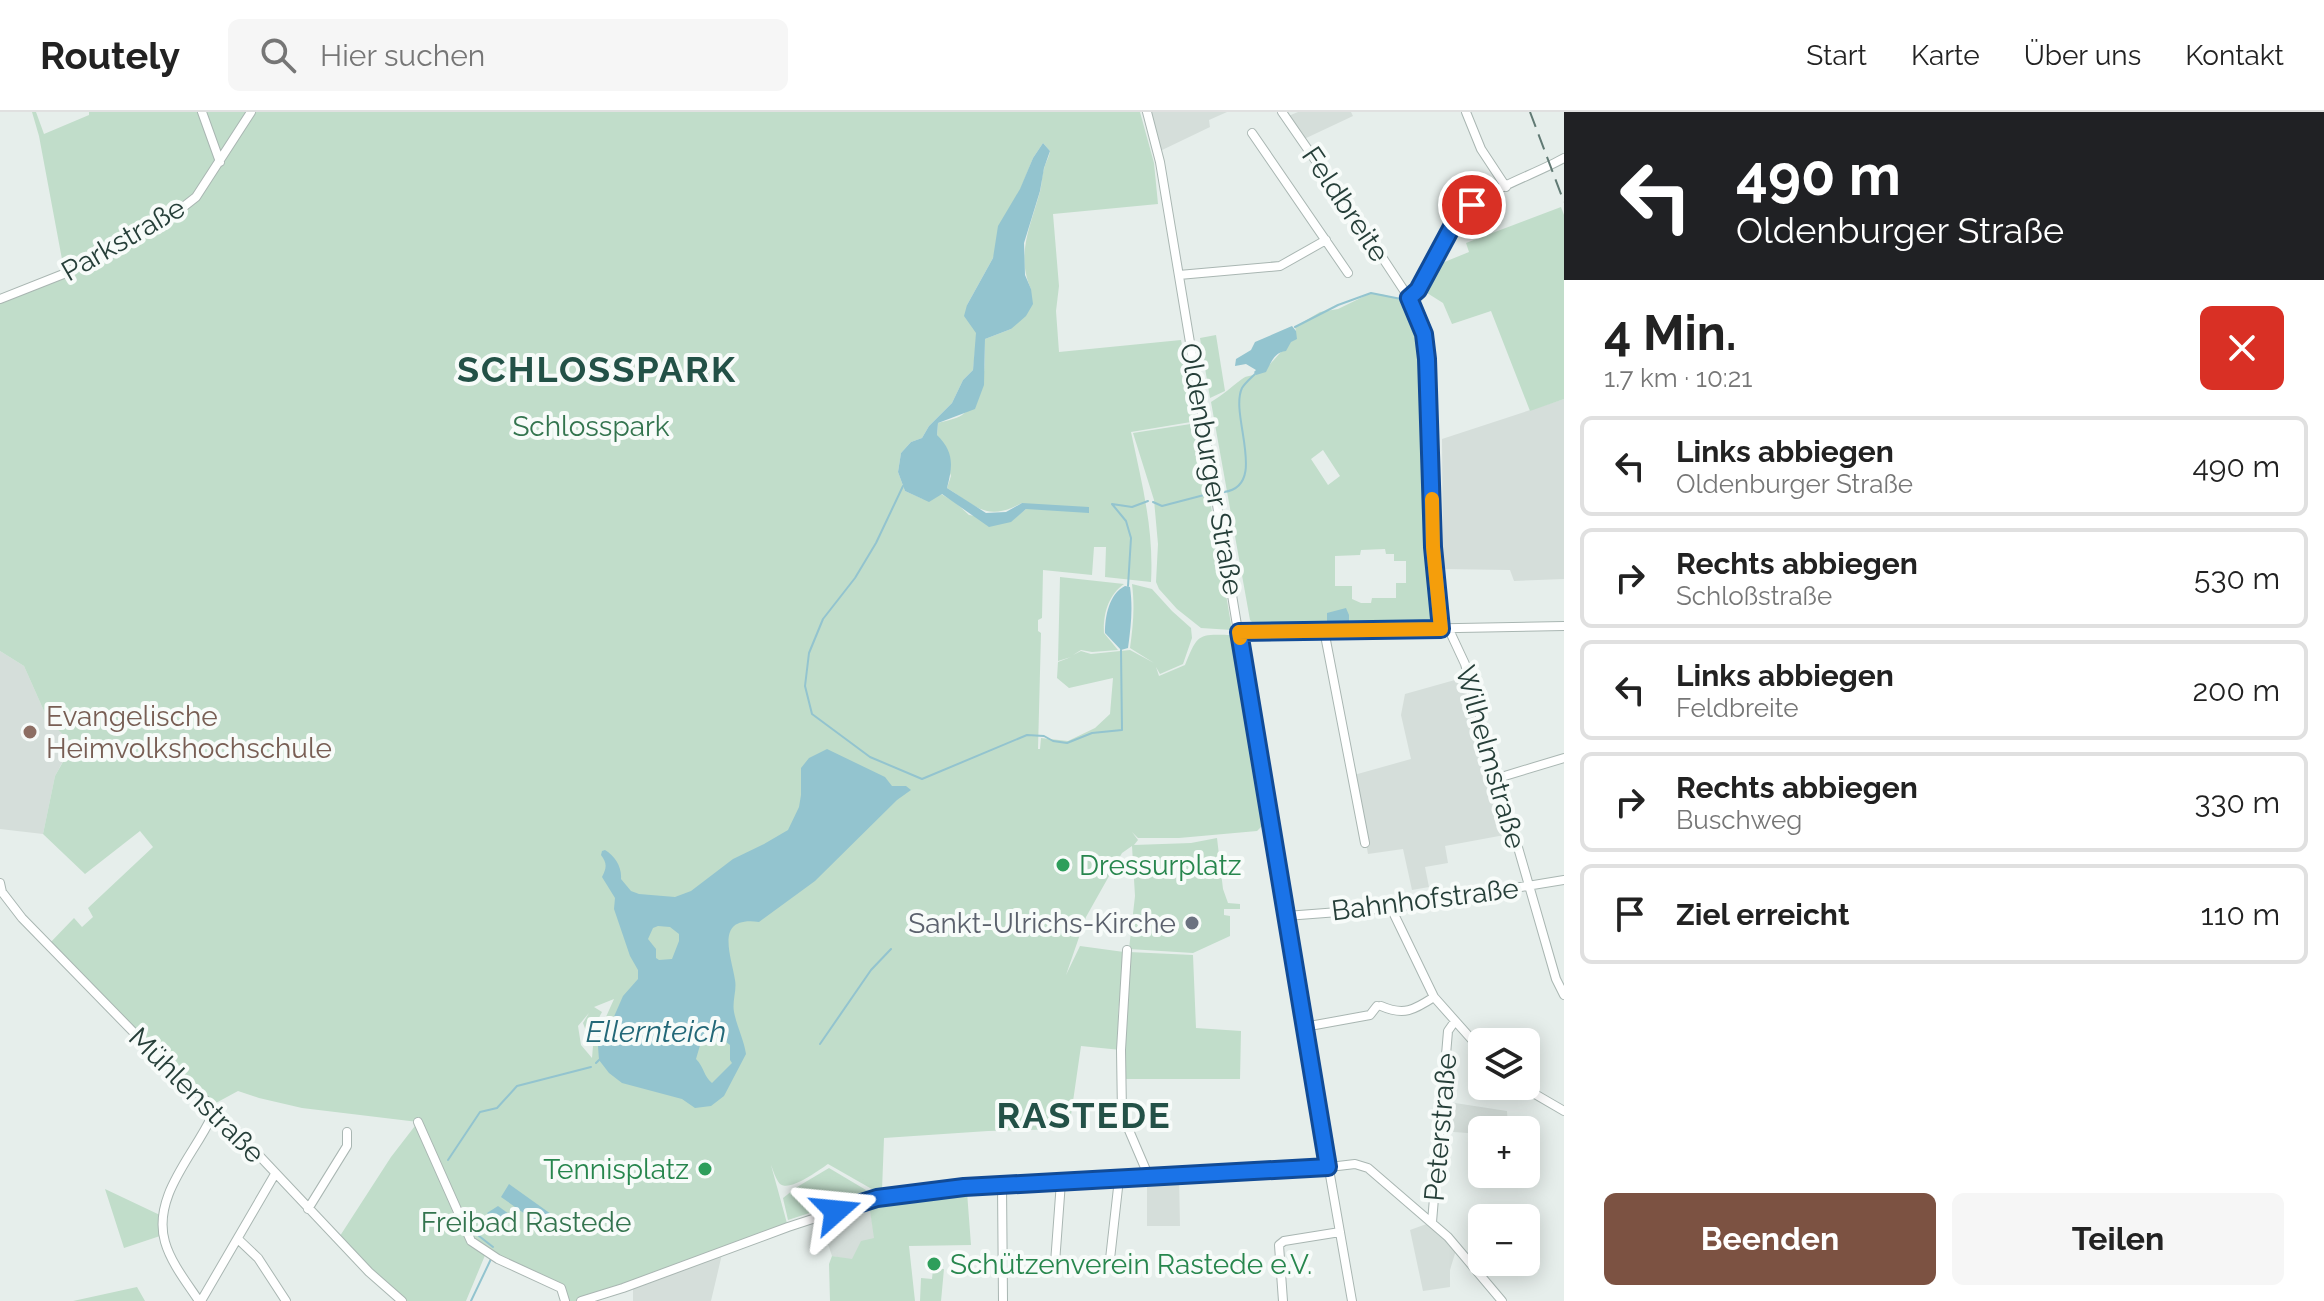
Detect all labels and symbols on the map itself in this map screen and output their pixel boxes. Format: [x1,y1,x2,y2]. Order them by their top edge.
street label: Feldbreite [1295,140,1396,268]
pin [1438,171,1506,239]
street label: Parkstraße [56,191,191,288]
street label: Oldenburger Straße [1173,341,1250,598]
district label: SCHLOSSPARK [457,348,737,390]
park label: Schlosspark [512,410,670,443]
street label: Wilhelmstraße [1449,662,1532,852]
place label: Evangelische Heimvolkshochschule [46,700,332,765]
marker: Evangelische Heimvolkshochschule [21,723,39,741]
place label: Dressurplatz [1079,849,1242,882]
marker: Dressurplatz [1054,856,1072,874]
street label: Bahnhofstraße [1330,872,1521,927]
place label: Sankt-Ulrichs-Kirche [908,907,1176,940]
marker: Sankt-Ulrichs-Kirche [1183,914,1201,932]
water label: Ellernteich [586,1014,726,1049]
street label: Mühlenstraße [122,1021,271,1170]
street label: Peterstraße [1418,1052,1463,1203]
district label: RASTEDE [996,1094,1172,1136]
place label: Tennisplatz [543,1153,689,1186]
marker: Tennisplatz [696,1160,714,1178]
position arrow [794,1169,878,1253]
park label: Freibad Rastede [421,1206,631,1239]
place label: Schützenverein Rastede e.V. [950,1248,1312,1281]
marker: Schützenverein Rastede e.V. [925,1255,943,1273]

